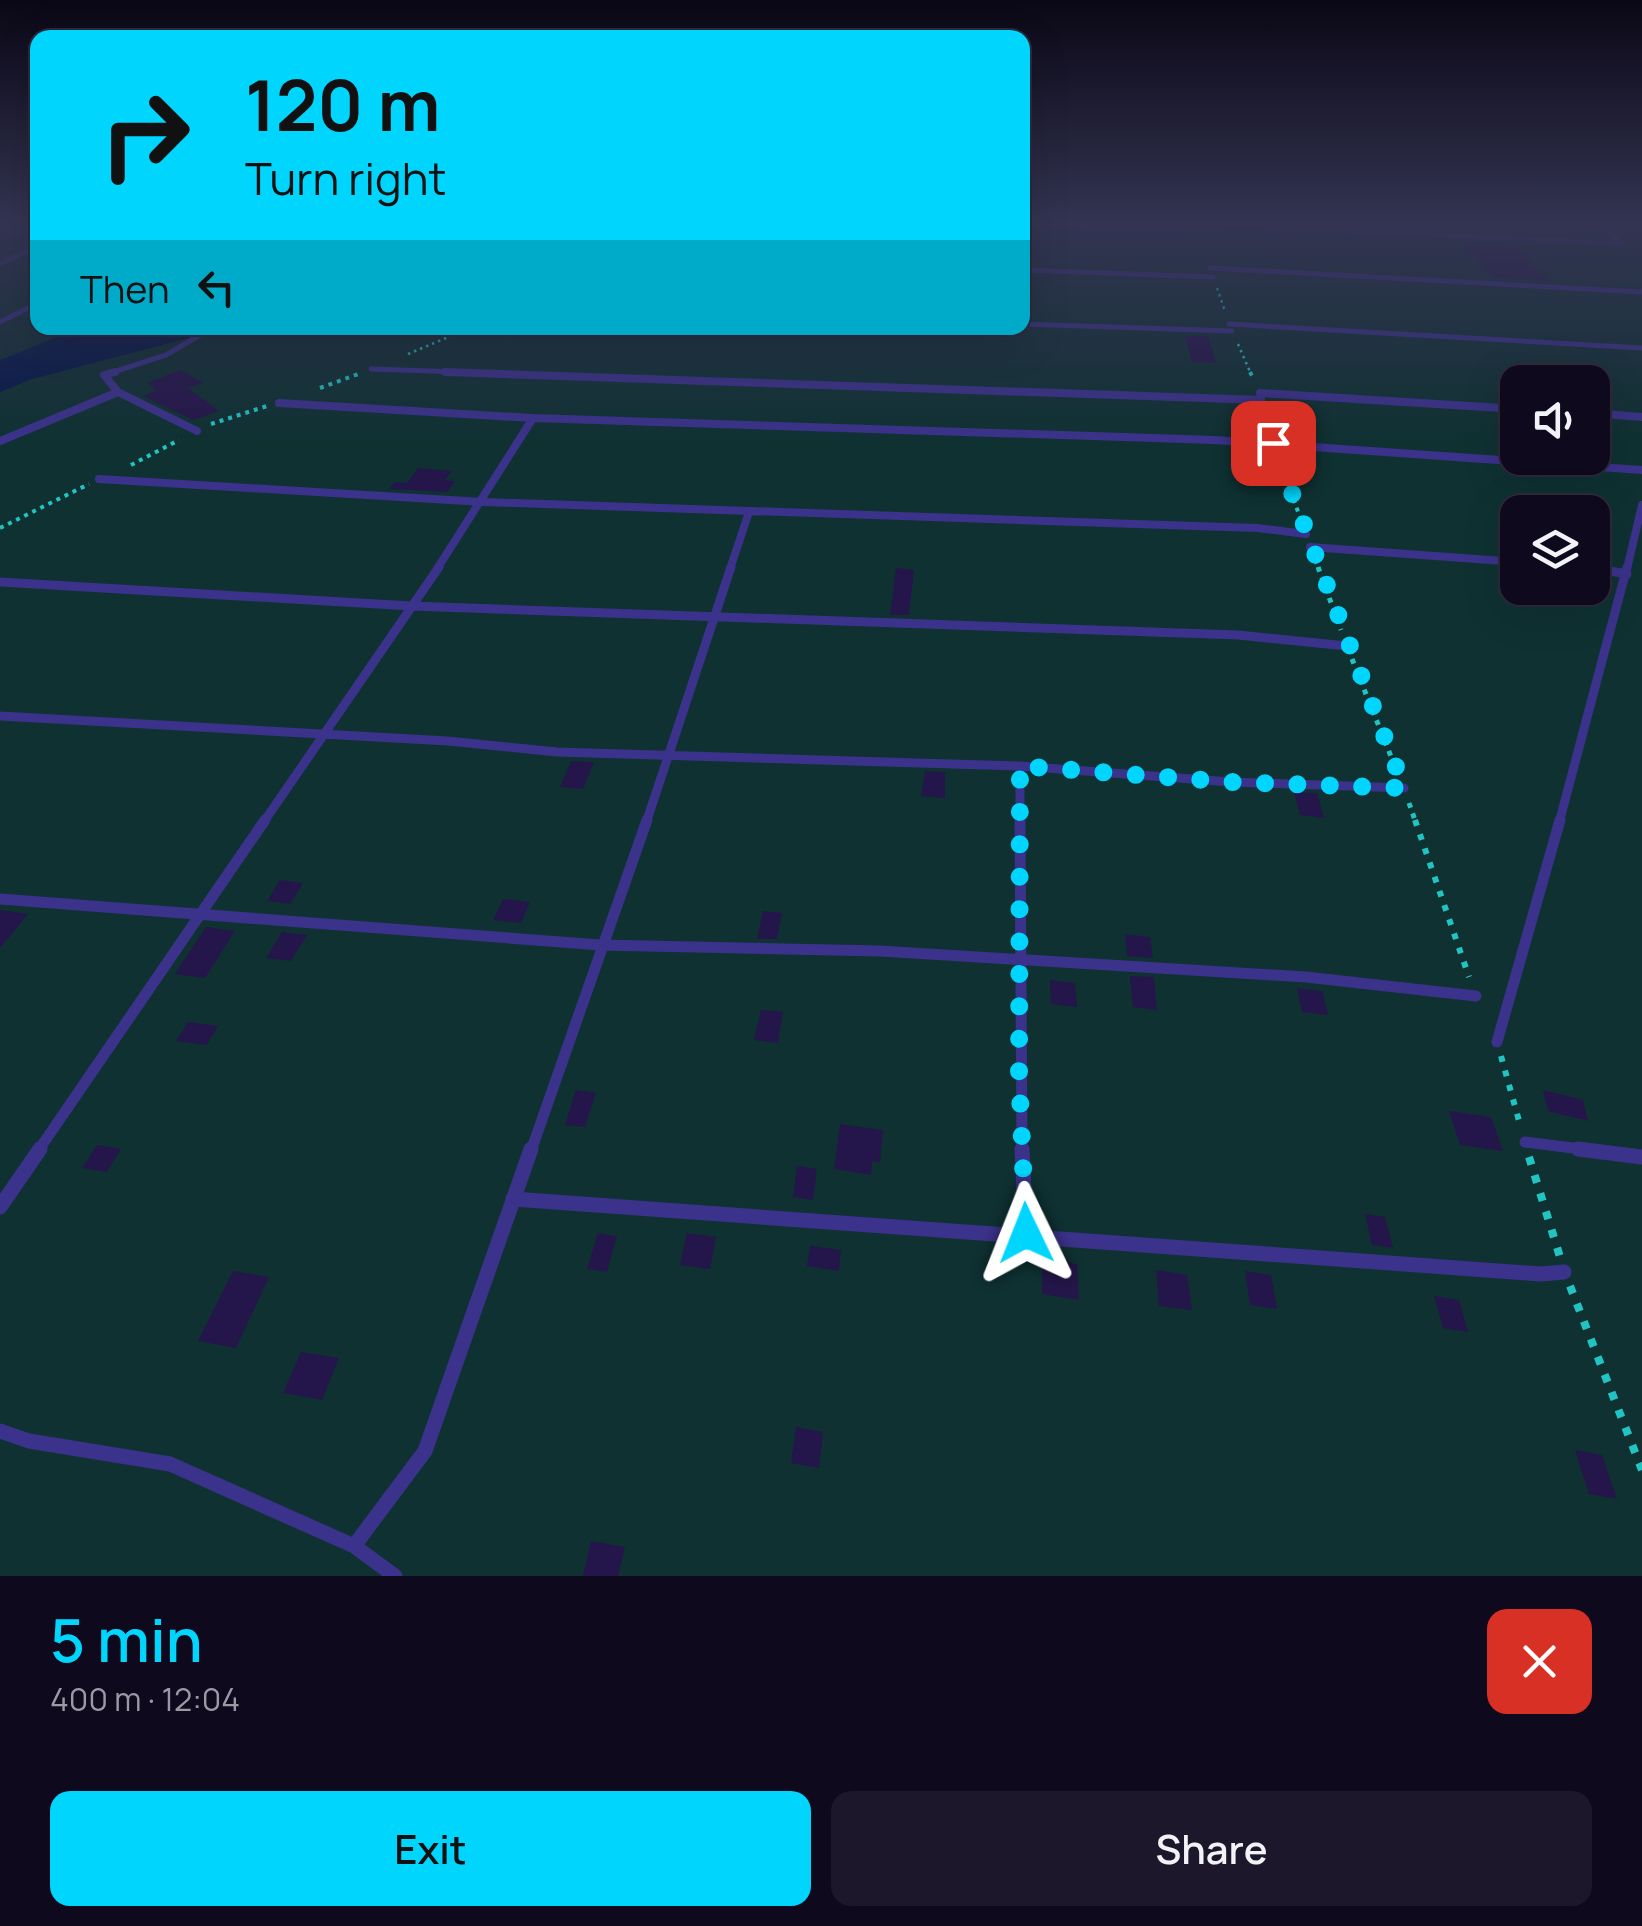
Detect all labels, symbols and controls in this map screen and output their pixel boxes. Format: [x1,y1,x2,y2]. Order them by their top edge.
text: 120 m [245,56,440,152]
icon: right [80,70,210,200]
text: Turn right [245,147,446,209]
icon: left [189,260,244,315]
text: Then [80,262,169,314]
map controls [1500,365,1610,605]
button: sound [1500,365,1610,475]
pin [1231,401,1316,486]
icon: arrive [1246,416,1301,471]
button: layers [1500,495,1610,605]
position arrow [974,1181,1078,1285]
text: 5 min [50,1598,203,1680]
button: close [1487,1609,1592,1714]
text: 400 m · 12:04 [50,1677,240,1721]
button: Exit [50,1791,811,1906]
button: Share [831,1791,1592,1906]

